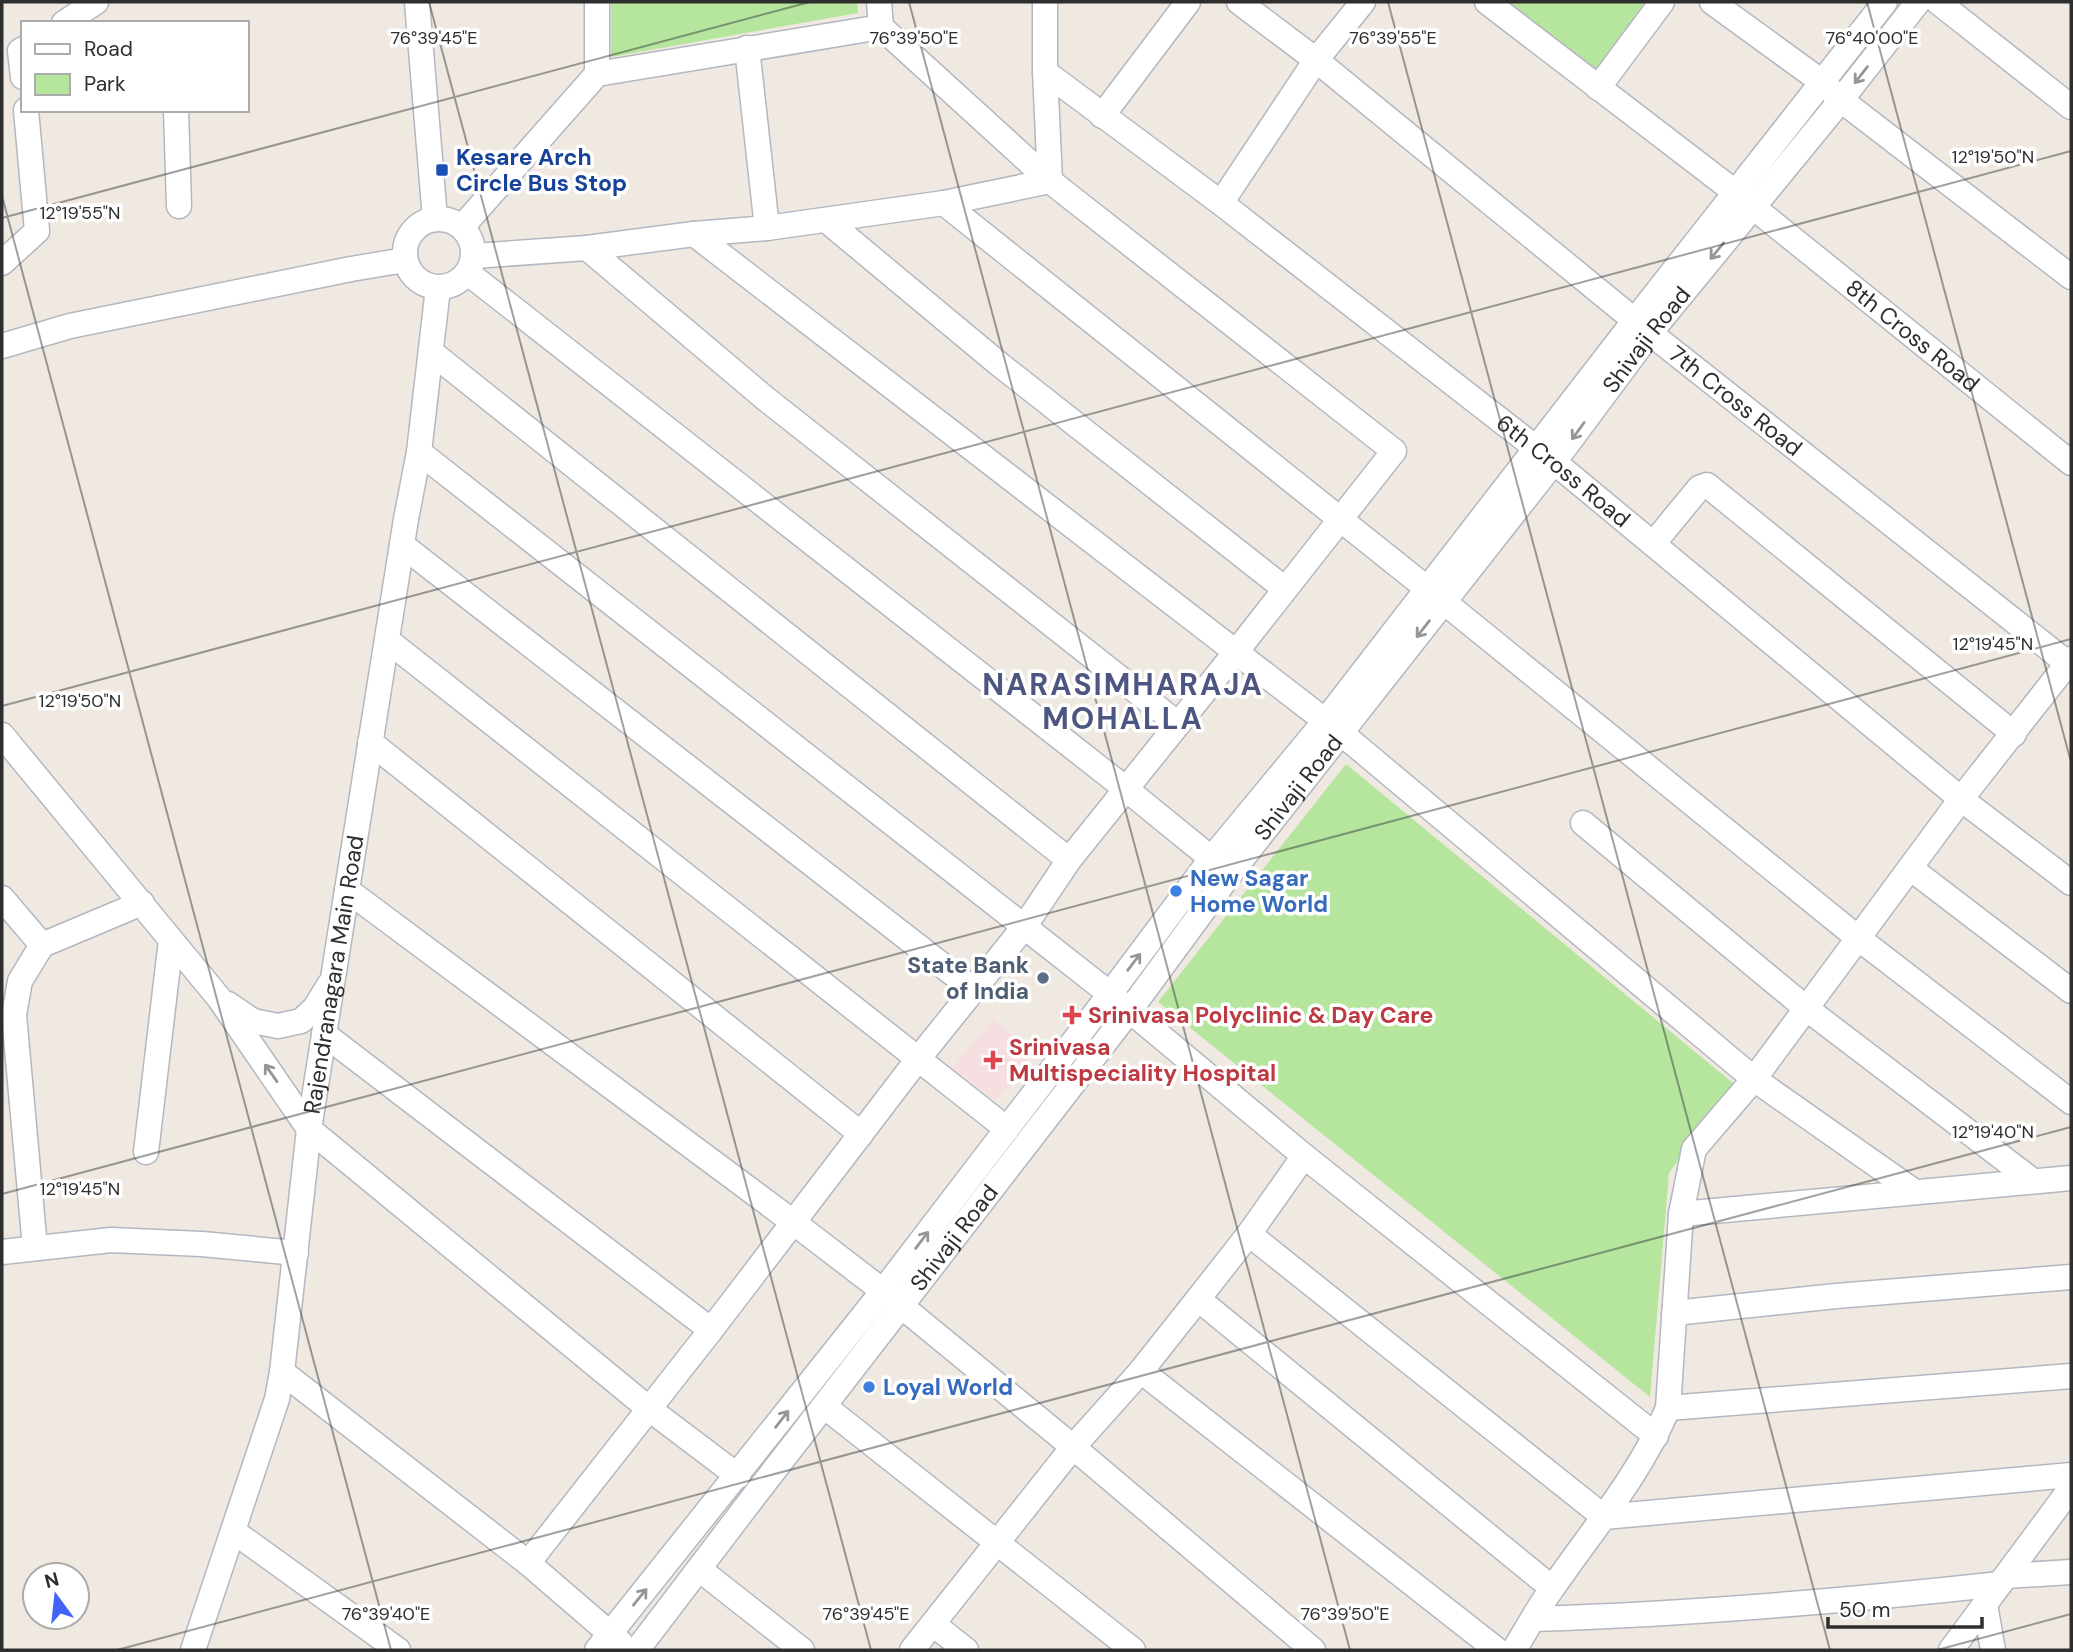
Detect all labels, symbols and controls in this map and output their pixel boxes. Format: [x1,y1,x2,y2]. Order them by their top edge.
legend [21,21,248,112]
text: 76°39'45"E [391,26,477,50]
text: 76°39'50"E [869,26,959,50]
text: 76°39'55"E [1349,26,1437,50]
text: 76°40'00"E [1826,26,1918,50]
text: Road [84,35,133,63]
one-way arrow [1853,65,1868,83]
text: Park [84,70,126,98]
place label: Kesare Arch Circle Bus Stop [456,142,627,198]
text: 12°19'50"N [1952,145,2034,169]
marker: Kesare Arch Circle Bus Stop [434,162,450,178]
text: 12°19'55"N [40,201,120,225]
one-way arrow [1709,241,1725,259]
street label: 8th Cross Road [1840,273,1986,398]
street label: Shivaji Road [1596,280,1697,399]
street label: 7th Cross Road [1663,339,1808,463]
street label: 6th Cross Road [1490,408,1636,534]
one-way arrow [1571,421,1585,440]
one-way arrow [1415,620,1430,638]
text: 12°19'45"N [1953,632,2033,656]
district label: NARASIMHARAJA MOHALLA [982,665,1264,738]
text: 12°19'50"N [39,689,121,713]
street label: Shivaji Road [1247,728,1349,846]
street label: Rajendranagara Main Road [297,833,370,1116]
place label: New Sagar Home World [1190,863,1328,919]
marker: New Sagar Home World [1168,883,1184,899]
place label: State Bank of India [907,950,1029,1006]
one-way arrow [1127,953,1142,972]
marker: State Bank of India [1035,970,1051,986]
place label: Srinivasa Polyclinic & Day Care [1088,1000,1433,1030]
marker: Srinivasa Polyclinic & Day Care [1062,1005,1082,1025]
place label: Srinivasa Multispeciality Hospital [1009,1032,1276,1088]
marker: Srinivasa Multispeciality Hospital [983,1050,1003,1070]
one-way arrow [263,1064,278,1083]
text: 12°19'40"N [1952,1120,2034,1144]
text: 12°19'45"N [40,1177,120,1201]
street label: Shivaji Road [903,1178,1005,1297]
one-way arrow [915,1231,930,1250]
place label: Loyal World [883,1372,1013,1402]
marker: Loyal World [861,1379,877,1395]
one-way arrow [774,1410,789,1429]
north arrow [21,1561,91,1631]
text: N [42,1566,62,1594]
scale bar [1828,1586,1982,1630]
one-way arrow [632,1589,648,1607]
text: 50 m [1839,1596,1890,1624]
text: 76°39'40"E [342,1602,430,1626]
text: 76°39'45"E [823,1602,909,1626]
text: 76°39'50"E [1300,1602,1390,1626]

